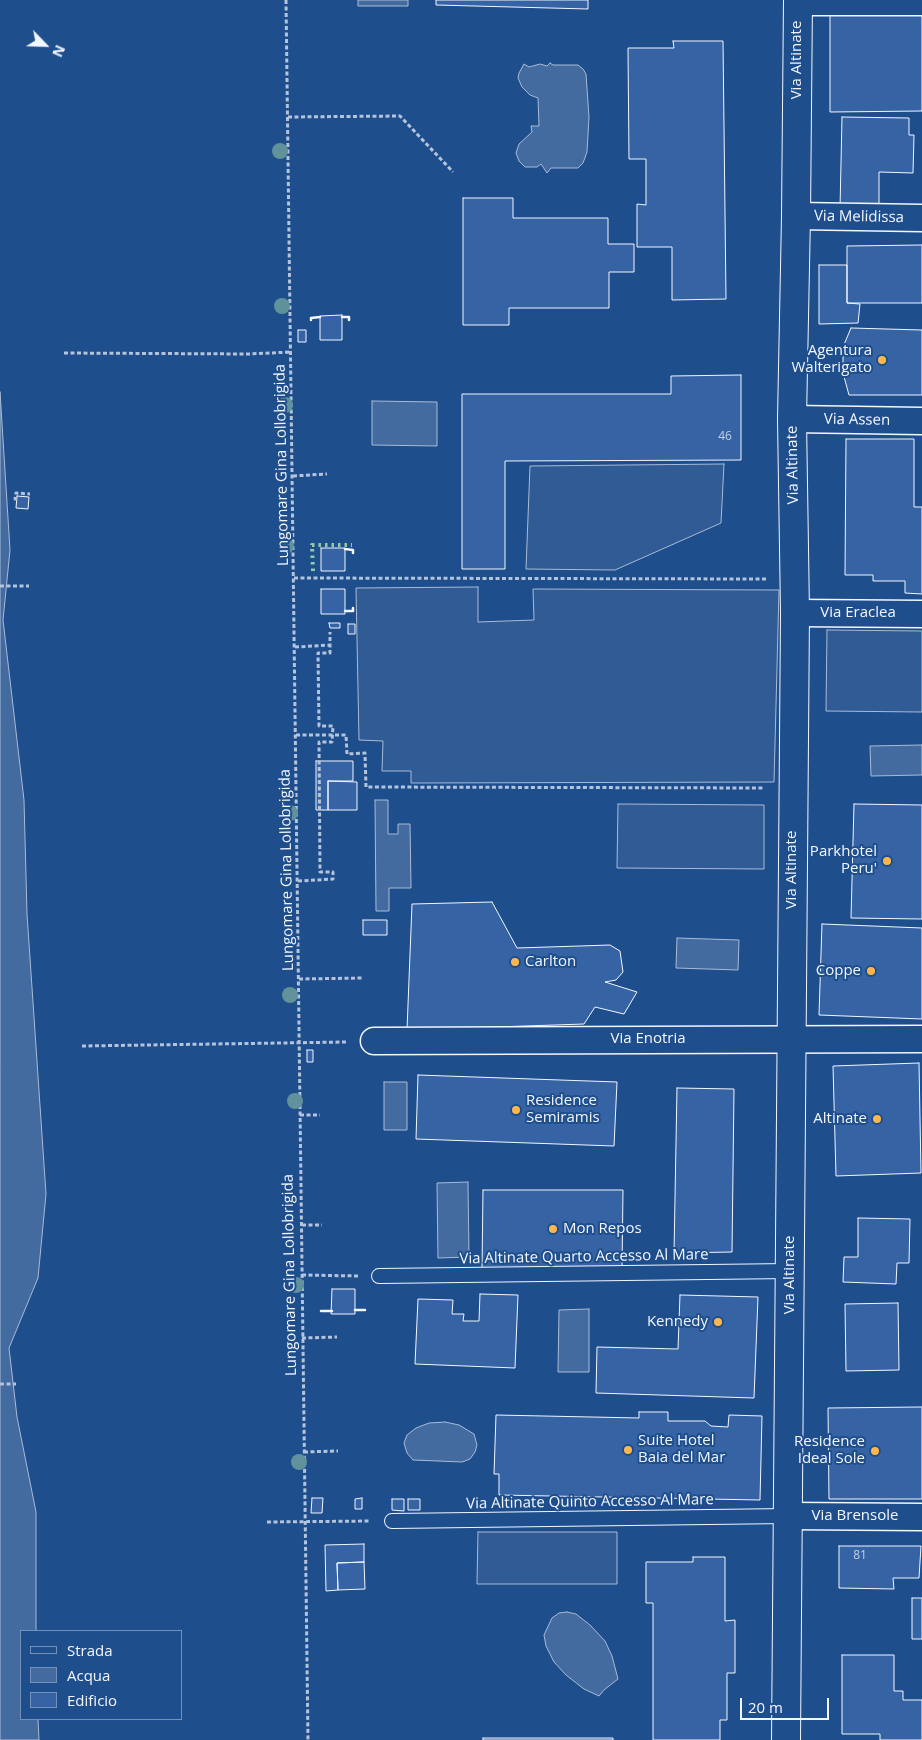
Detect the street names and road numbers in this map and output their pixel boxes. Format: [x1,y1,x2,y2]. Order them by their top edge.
street label: Via Altinate [788,21,806,99]
street label: Via Melidissa [814,207,904,227]
street label: Lungomare Gina Lollobrigida [271,364,293,566]
street label: Via Assen [824,410,890,430]
street label: Via Altinate [783,426,803,504]
street label: Via Eraclea [820,604,896,622]
street label: Lungomare Gina Lollobrigida [276,769,298,971]
street label: Via Altinate [783,831,801,909]
street label: Via Enotria [610,1030,686,1048]
street label: Lungomare Gina Lollobrigida [279,1174,301,1376]
street label: Via Altinate [781,1236,799,1314]
street label: Via Altinate Quarto Accesso Al Mare [459,1246,709,1268]
street label: Via Altinate Quinto Accesso Al Mare [466,1491,714,1513]
street label: Via Brensole [812,1507,898,1525]

